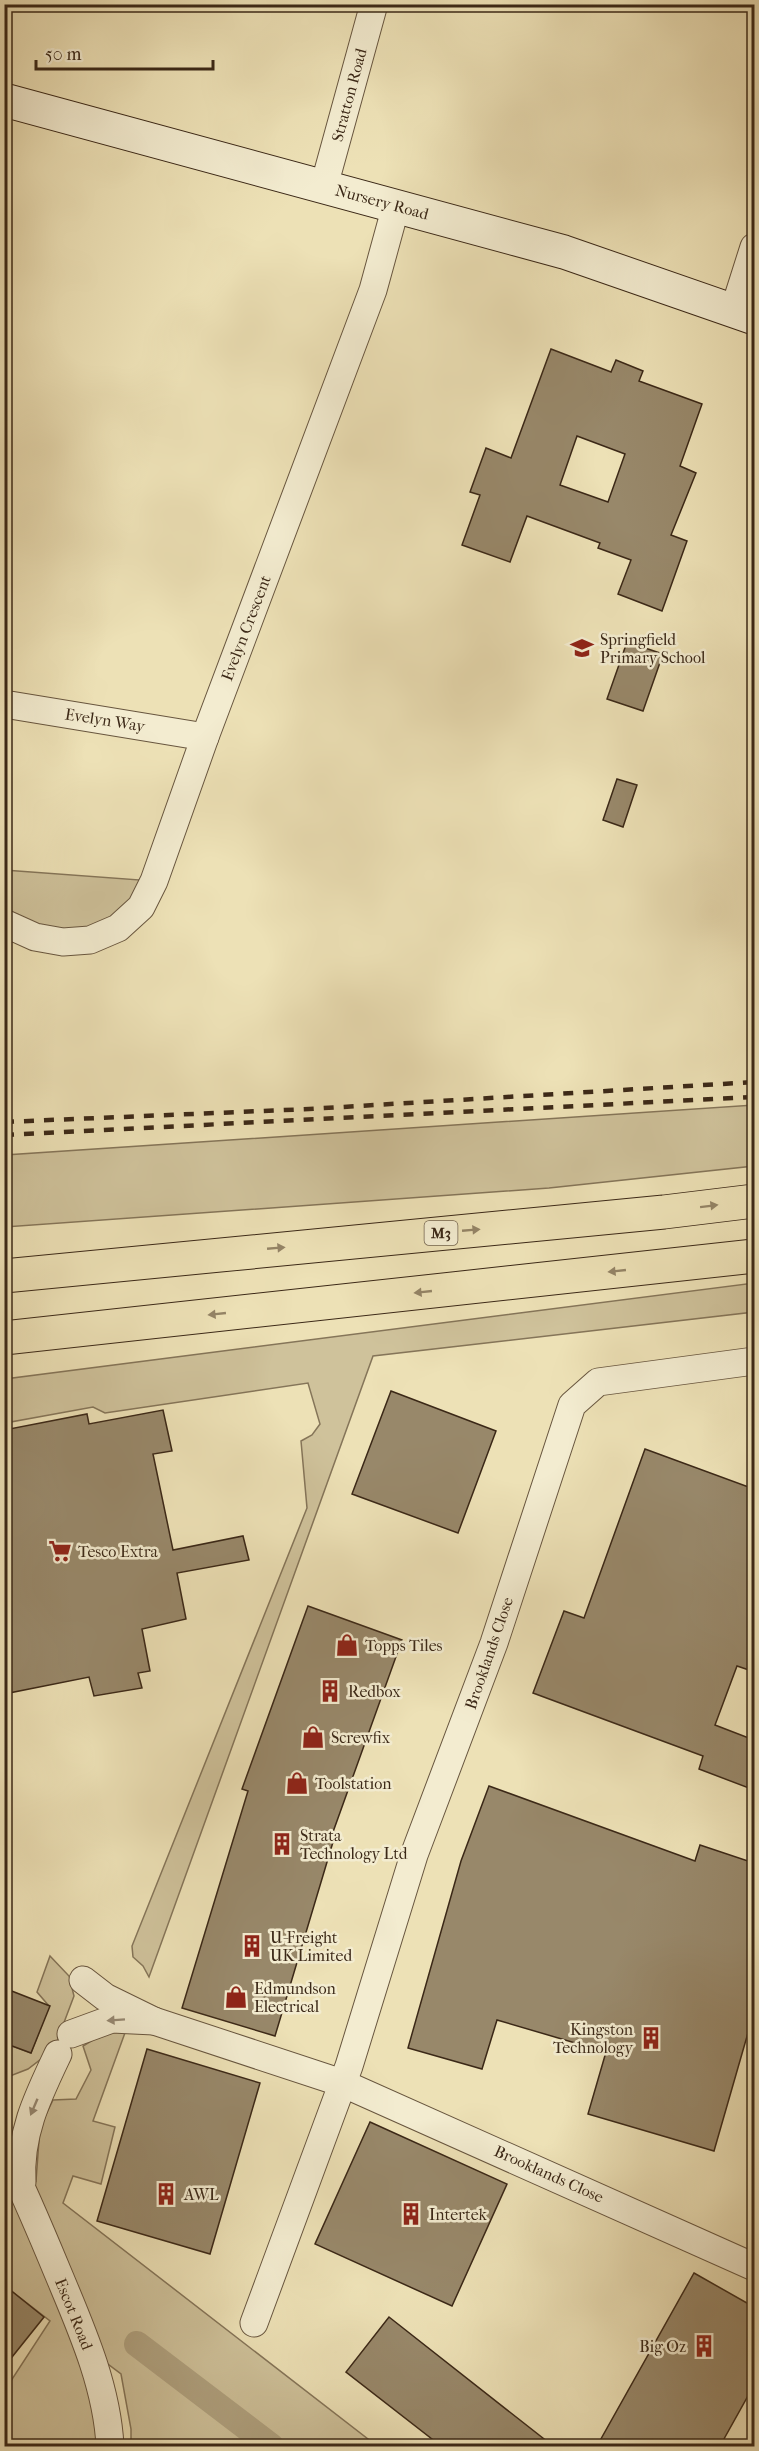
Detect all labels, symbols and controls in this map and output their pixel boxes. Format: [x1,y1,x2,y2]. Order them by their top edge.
scale bar [36,33,213,71]
text: 50 m [45,44,82,65]
street label: Stratton Road [327,46,371,144]
street label: Nursery Road [333,180,431,224]
street label: Evelyn Crescent [217,572,275,683]
place label: Springfield Primary School [600,630,706,667]
school or university icon: Springfield Primary School [569,635,595,661]
street label: Evelyn Way [64,704,147,736]
one-way arrow [700,1201,719,1211]
road number: M3 [424,1221,458,1245]
one-way arrow [461,1225,480,1235]
one-way arrow [267,1243,286,1253]
one-way arrow [607,1266,626,1276]
one-way arrow [413,1287,432,1297]
one-way arrow [208,1310,227,1319]
supermarket icon: Tesco Extra [47,1538,73,1564]
place label: Tesco Extra [78,1542,159,1561]
street label: Brooklands Close [461,1594,517,1712]
shop icon: Topps Tiles [334,1632,360,1658]
place label: Topps Tiles [365,1636,443,1655]
building icon: Redbox [317,1678,343,1704]
place label: Redbox [348,1682,401,1701]
shop icon: Screwfix [300,1724,326,1750]
place label: Screwfix [331,1728,391,1747]
shop icon: Toolstation [284,1770,310,1796]
place label: Toolstation [315,1774,392,1793]
place label: Strata Technology Ltd [300,1826,408,1863]
building icon: Strata Technology Ltd [269,1831,295,1857]
place label: U-Freight UK Limited [270,1928,352,1965]
building icon: U-Freight UK Limited [239,1933,265,1959]
place label: Edmundson Electrical [254,1979,337,2016]
shop icon: Edmundson Electrical [223,1984,249,2010]
one-way arrow [106,2016,125,2025]
place label: Kingston Technology [553,2020,634,2057]
building icon: Kingston Technology [638,2025,664,2051]
one-way arrow [29,2098,39,2116]
street label: Brooklands Close [491,2141,607,2207]
building icon: AWL [153,2181,179,2207]
place label: AWL [183,2185,219,2204]
building icon: Intertek [398,2201,424,2227]
place label: Intertek [429,2205,488,2224]
street label: Escot Road [51,2275,97,2353]
building icon: Big Oz [691,2333,717,2359]
place label: Big Oz [639,2337,686,2356]

